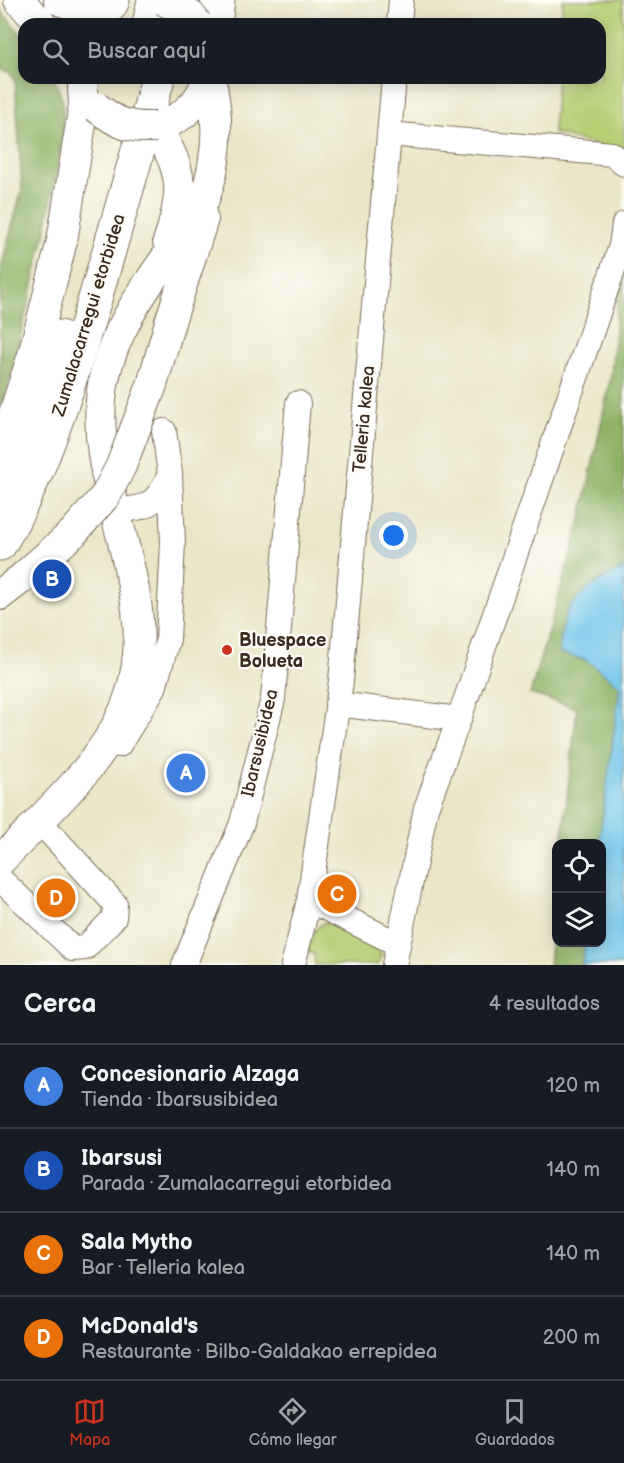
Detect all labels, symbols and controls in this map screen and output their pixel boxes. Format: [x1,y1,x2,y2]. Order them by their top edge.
search box [18,18,606,84]
icon: search [39,35,72,68]
text: Buscar aquí [87,38,206,65]
street label: Zumalacarregui etorbidea [48,211,130,420]
street label: Telleria kalea [349,365,379,473]
your location [379,521,408,550]
pin: B [32,556,72,602]
place label: Bluespace Bolueta [239,630,326,672]
marker: Bluespace Bolueta [220,643,234,657]
street label: Ibarsusibidea [237,687,283,799]
pin: A [166,750,206,796]
map controls [552,839,606,947]
button: locate [552,839,606,893]
pin: C [318,872,356,916]
pin: D [36,876,76,920]
button: layers [552,893,606,947]
text: Cerca [24,989,96,1020]
text: 4 resultados [489,992,600,1016]
text: Concesionario Alzaga [81,1061,299,1088]
text: A [37,1074,50,1098]
text: 120 m [547,1074,600,1098]
text: Tienda · Ibarsusibidea [81,1088,278,1112]
text: Ibarsusi [81,1145,162,1172]
text: B [36,1158,51,1182]
text: 140 m [546,1158,600,1182]
text: Parada · Zumalacarregui etorbidea [81,1172,392,1196]
text: Sala Mytho [81,1229,192,1256]
text: C [36,1242,51,1266]
text: 140 m [546,1242,600,1266]
text: Bar · Telleria kalea [81,1256,245,1280]
text: McDonald's [81,1313,198,1340]
text: D [37,1326,50,1350]
text: 200 m [543,1326,600,1350]
text: Restaurante · Bilbo-Galdakao errepidea [81,1340,437,1364]
tab: Mapa [69,1395,110,1450]
tab: Cómo llegar [249,1395,337,1450]
tab: Guardados [475,1395,555,1450]

